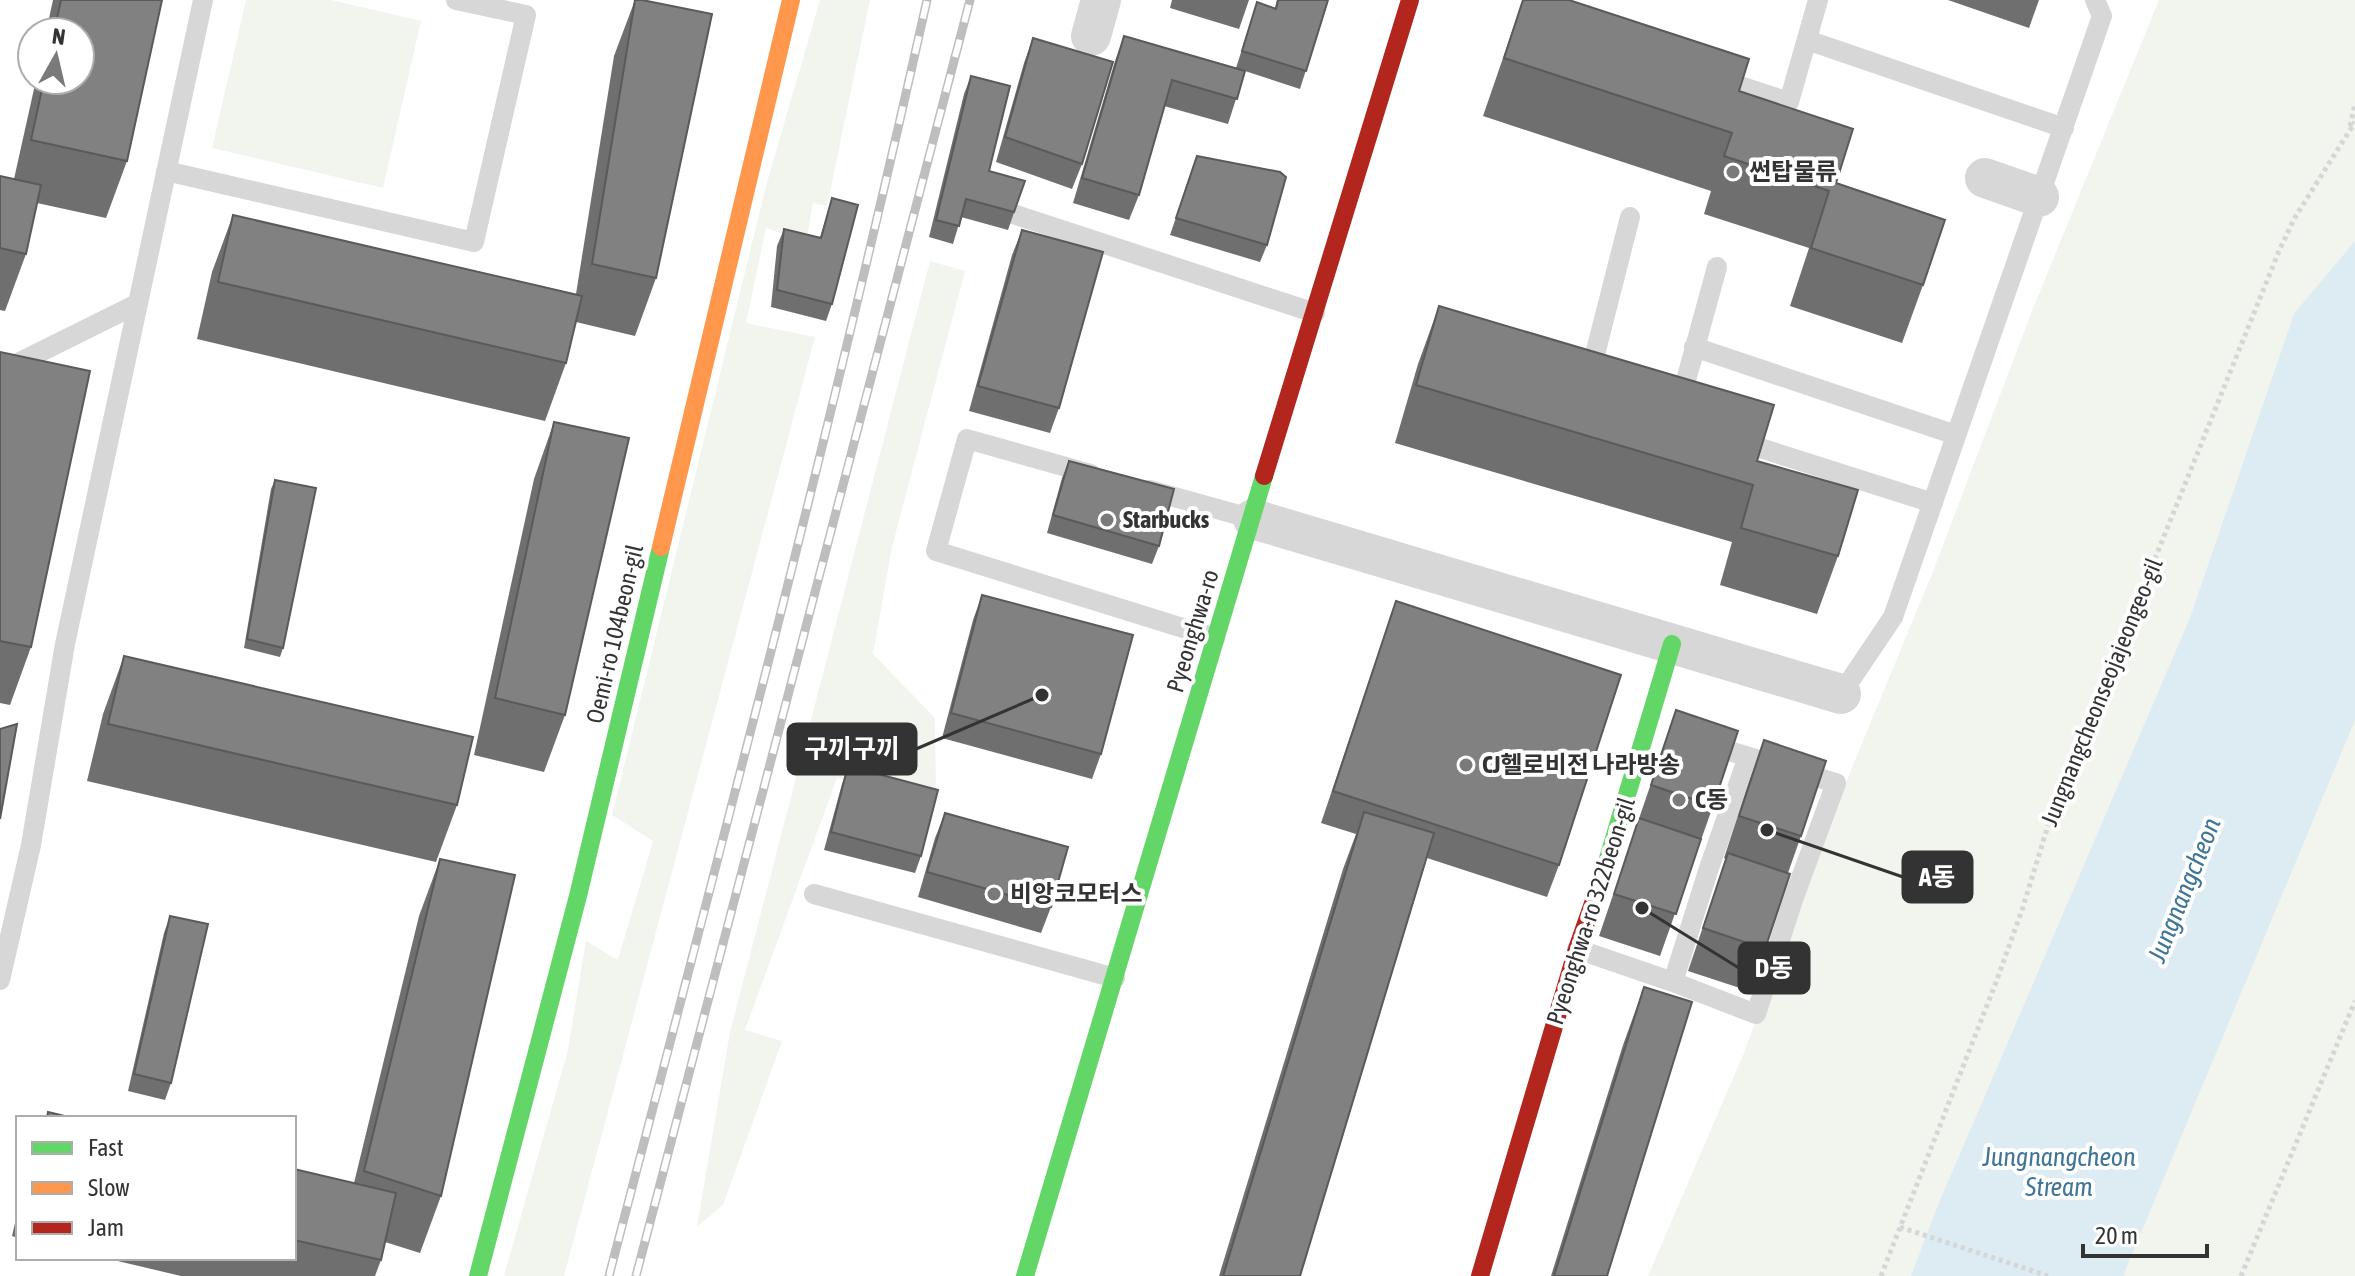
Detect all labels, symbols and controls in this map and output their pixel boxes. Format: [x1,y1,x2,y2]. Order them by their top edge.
north arrow [16,16,96,96]
text: N [51,22,67,50]
place label: 썬탑물류 [1749,158,1837,185]
marker: 썬탑물류 [1724,163,1742,181]
place label: Starbucks [1123,506,1210,533]
marker: Starbucks [1098,511,1116,529]
street label: Oemi-ro 104beon-gil [581,541,648,726]
street label: Jungnangcheonseojajeongeo-gil [2035,553,2168,830]
street label: Pyeonghwa-ro [1161,566,1224,695]
callout: 구끼구끼 [788,724,916,774]
text: 구끼구끼 [804,734,900,764]
place label: CJ헬로비전 나라방송 [1482,751,1680,778]
marker: CJ헬로비전 나라방송 [1457,756,1475,774]
place label: C동 [1695,786,1728,813]
marker: C동 [1670,791,1688,809]
street label: Pyeonghwa-ro 322beon-gil [1541,793,1640,1028]
water label: Jungnangcheon [2141,813,2227,968]
callout: A동 [1903,852,1972,902]
text: A동 [1918,862,1955,892]
place label: 비앙코모터스 [1010,880,1142,907]
marker: 비앙코모터스 [985,885,1003,903]
callout: D동 [1739,943,1809,993]
text: D동 [1755,953,1793,983]
legend [16,1116,296,1260]
text: Fast [88,1134,124,1161]
water label: Jungnangcheon Stream [1981,1142,2136,1202]
text: Slow [88,1174,130,1201]
scale bar [2083,1208,2207,1258]
text: Jam [88,1214,124,1241]
text: 20 m [2095,1222,2138,1249]

